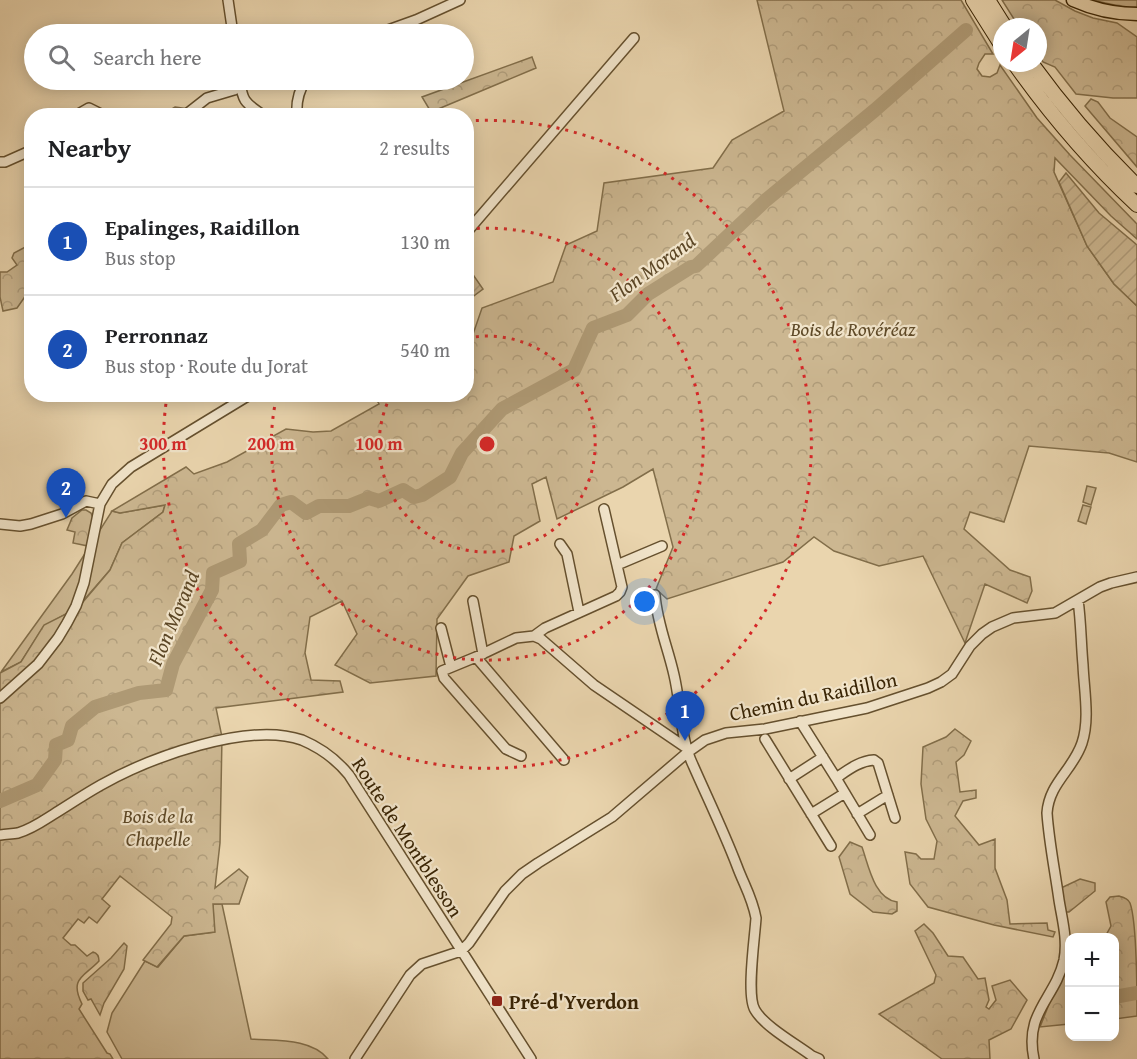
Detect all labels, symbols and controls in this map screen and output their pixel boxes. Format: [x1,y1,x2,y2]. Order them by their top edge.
north arrow [993,18,1047,72]
search box [24,24,474,90]
icon: search [45,41,78,74]
text: Search here [93,41,202,73]
text: Nearby [48,128,131,167]
text: 2 results [379,133,450,162]
text: Epalinges, Raidillon [105,211,300,243]
water label: Flon Morand [601,225,702,310]
text: 1 [62,227,73,256]
text: 130 m [400,227,450,256]
text: Bus stop [105,243,176,272]
park label: Bois de Rovéréaz [789,314,916,343]
text: Perronnaz [105,319,208,351]
text: 2 [62,335,73,364]
text: 540 m [400,335,450,364]
text: Bus stop · Route du Jorat [105,351,308,380]
text: 300 m [139,430,187,457]
text: 200 m [247,430,295,457]
text: 100 m [355,430,403,457]
centre of rings [477,434,497,454]
pin: 2 [46,468,86,518]
water label: Flon Morand [139,566,207,671]
your location [630,587,659,616]
street label: Chemin du Raidillon [727,664,899,728]
pin: 1 [666,692,704,741]
street label: Route de Montblesson [345,751,471,923]
park label: Bois de la Chapelle [122,801,194,853]
map controls [1065,933,1119,1041]
button: + [1065,933,1119,987]
place label: Pré-d'Yverdon [509,987,639,1016]
button: − [1065,987,1119,1041]
marker: Pré-d'Yverdon [490,994,504,1008]

